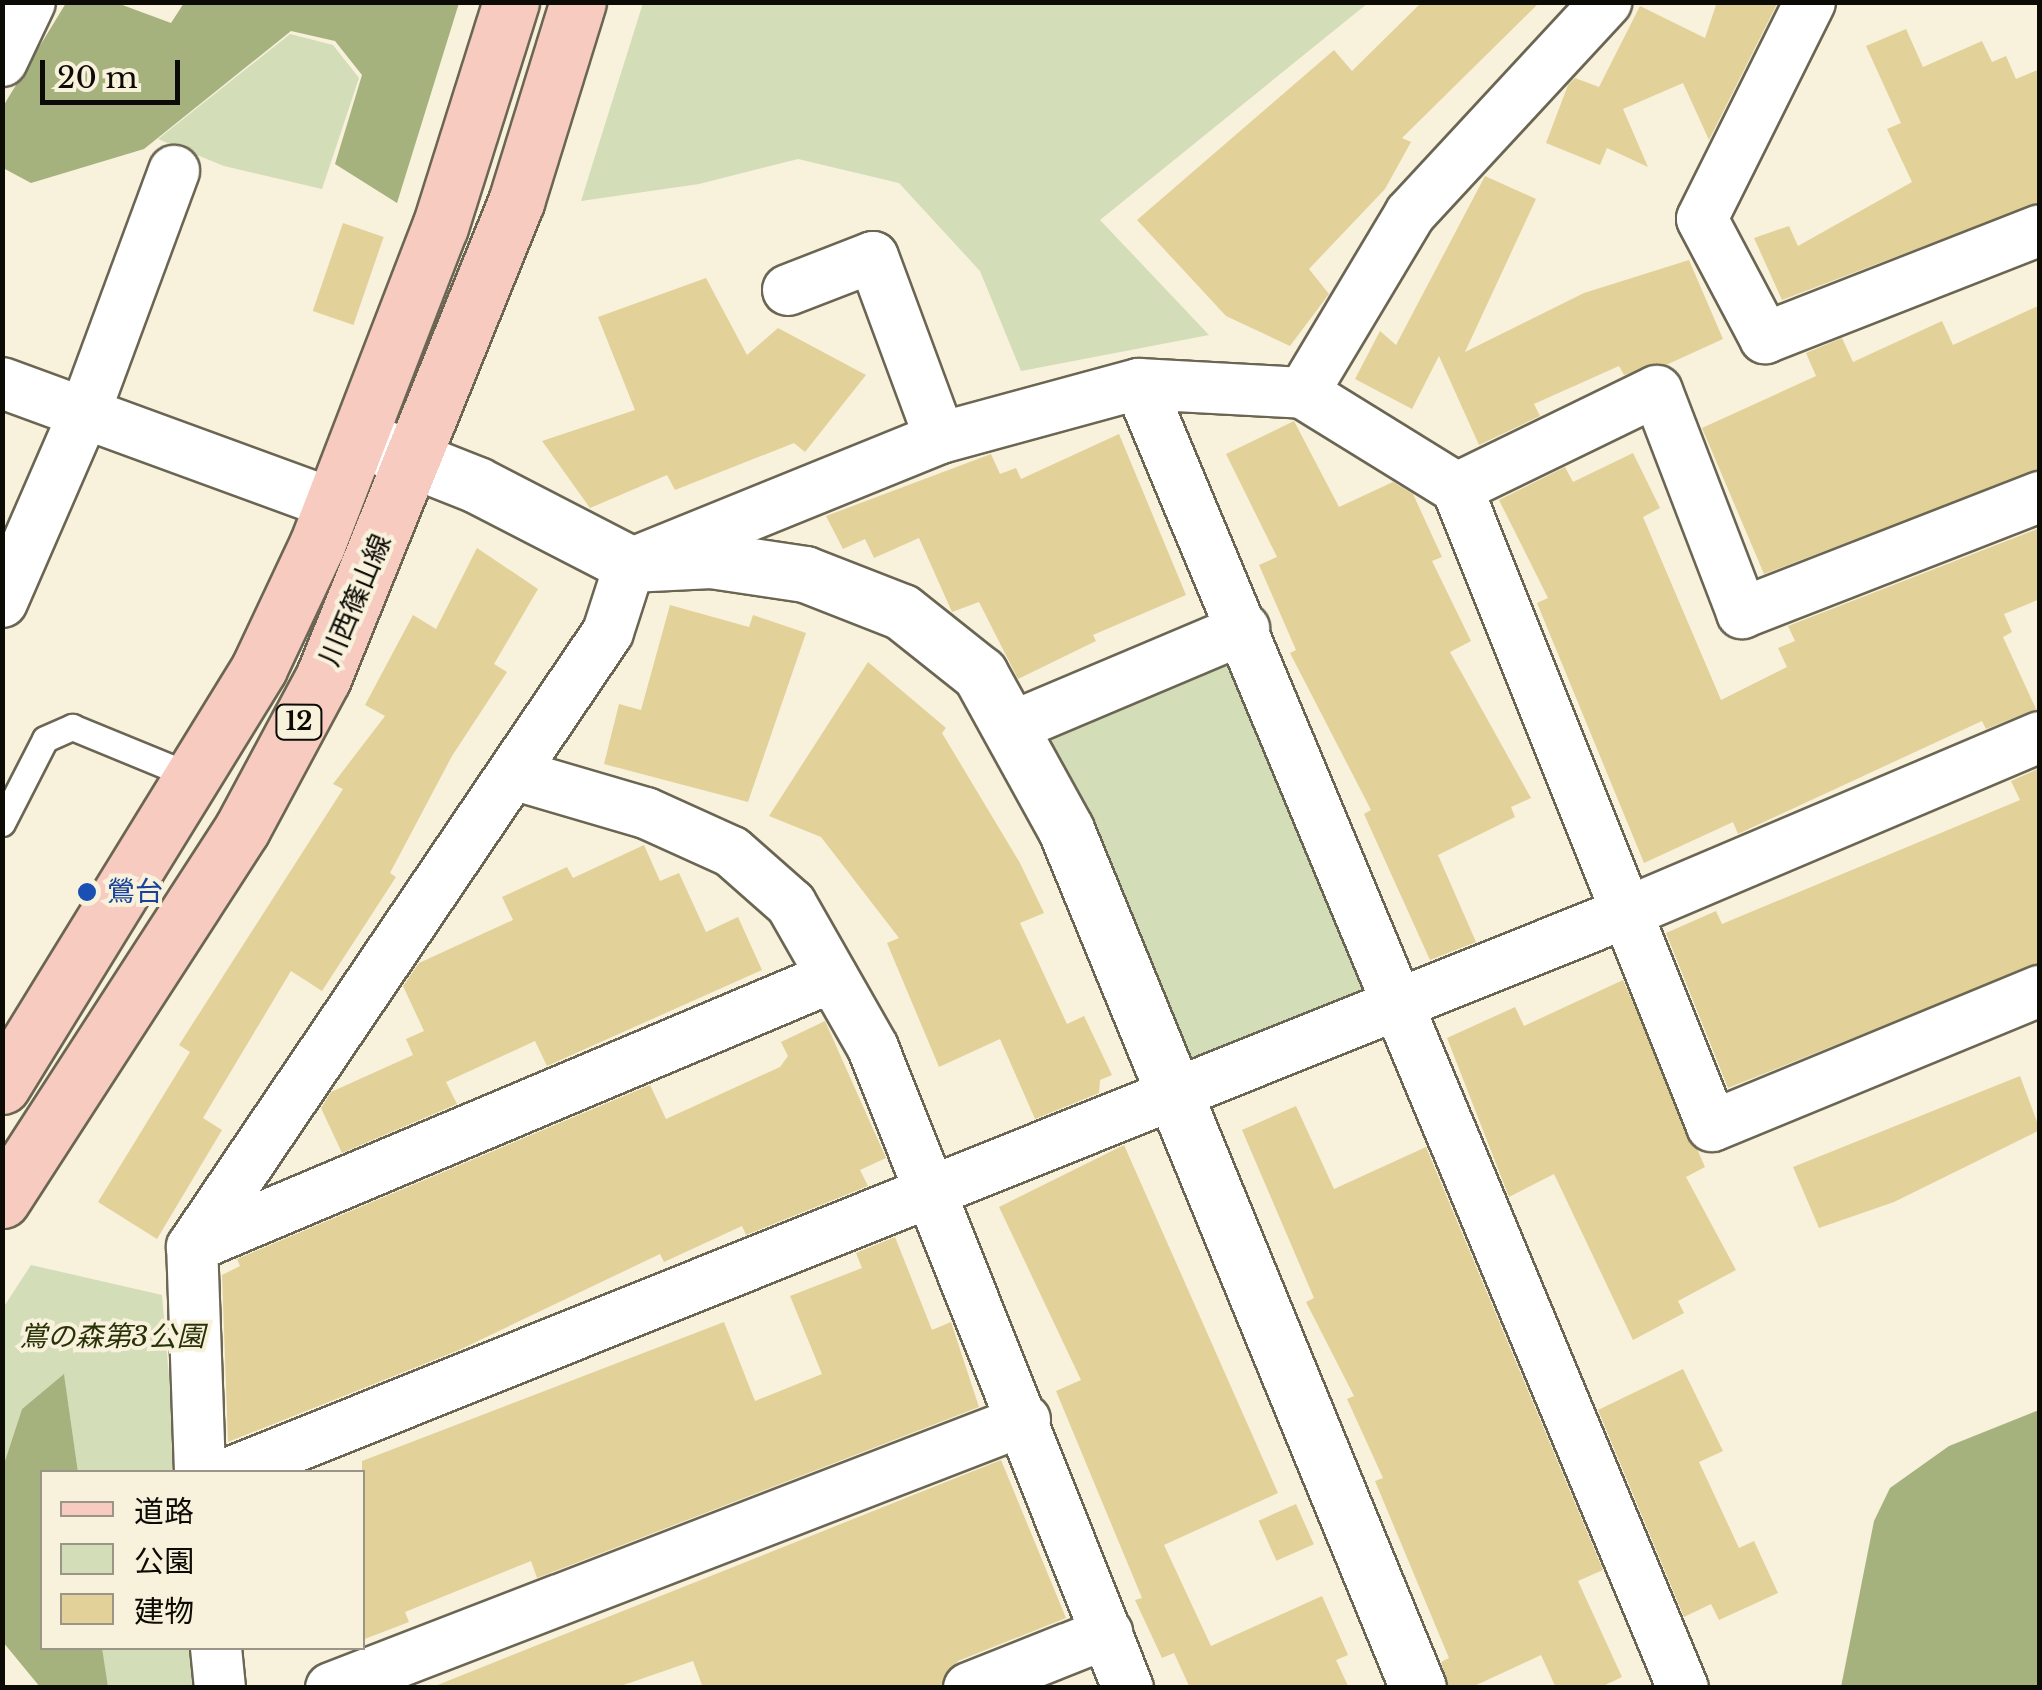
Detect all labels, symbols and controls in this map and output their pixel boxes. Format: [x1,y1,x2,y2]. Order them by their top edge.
scale bar [45,40,185,102]
text: 20 m [57,59,138,96]
street label: 川西篠山線 [313,529,399,671]
road number: 12 [274,702,324,742]
place label: 鶯台 [107,875,163,909]
marker: 鶯台 [76,881,98,903]
park label: 鴬の森第3公園 [19,1320,205,1354]
legend [40,1470,365,1650]
text: 道路 [134,1493,194,1530]
text: 公園 [134,1543,194,1580]
text: 建物 [134,1593,194,1630]

